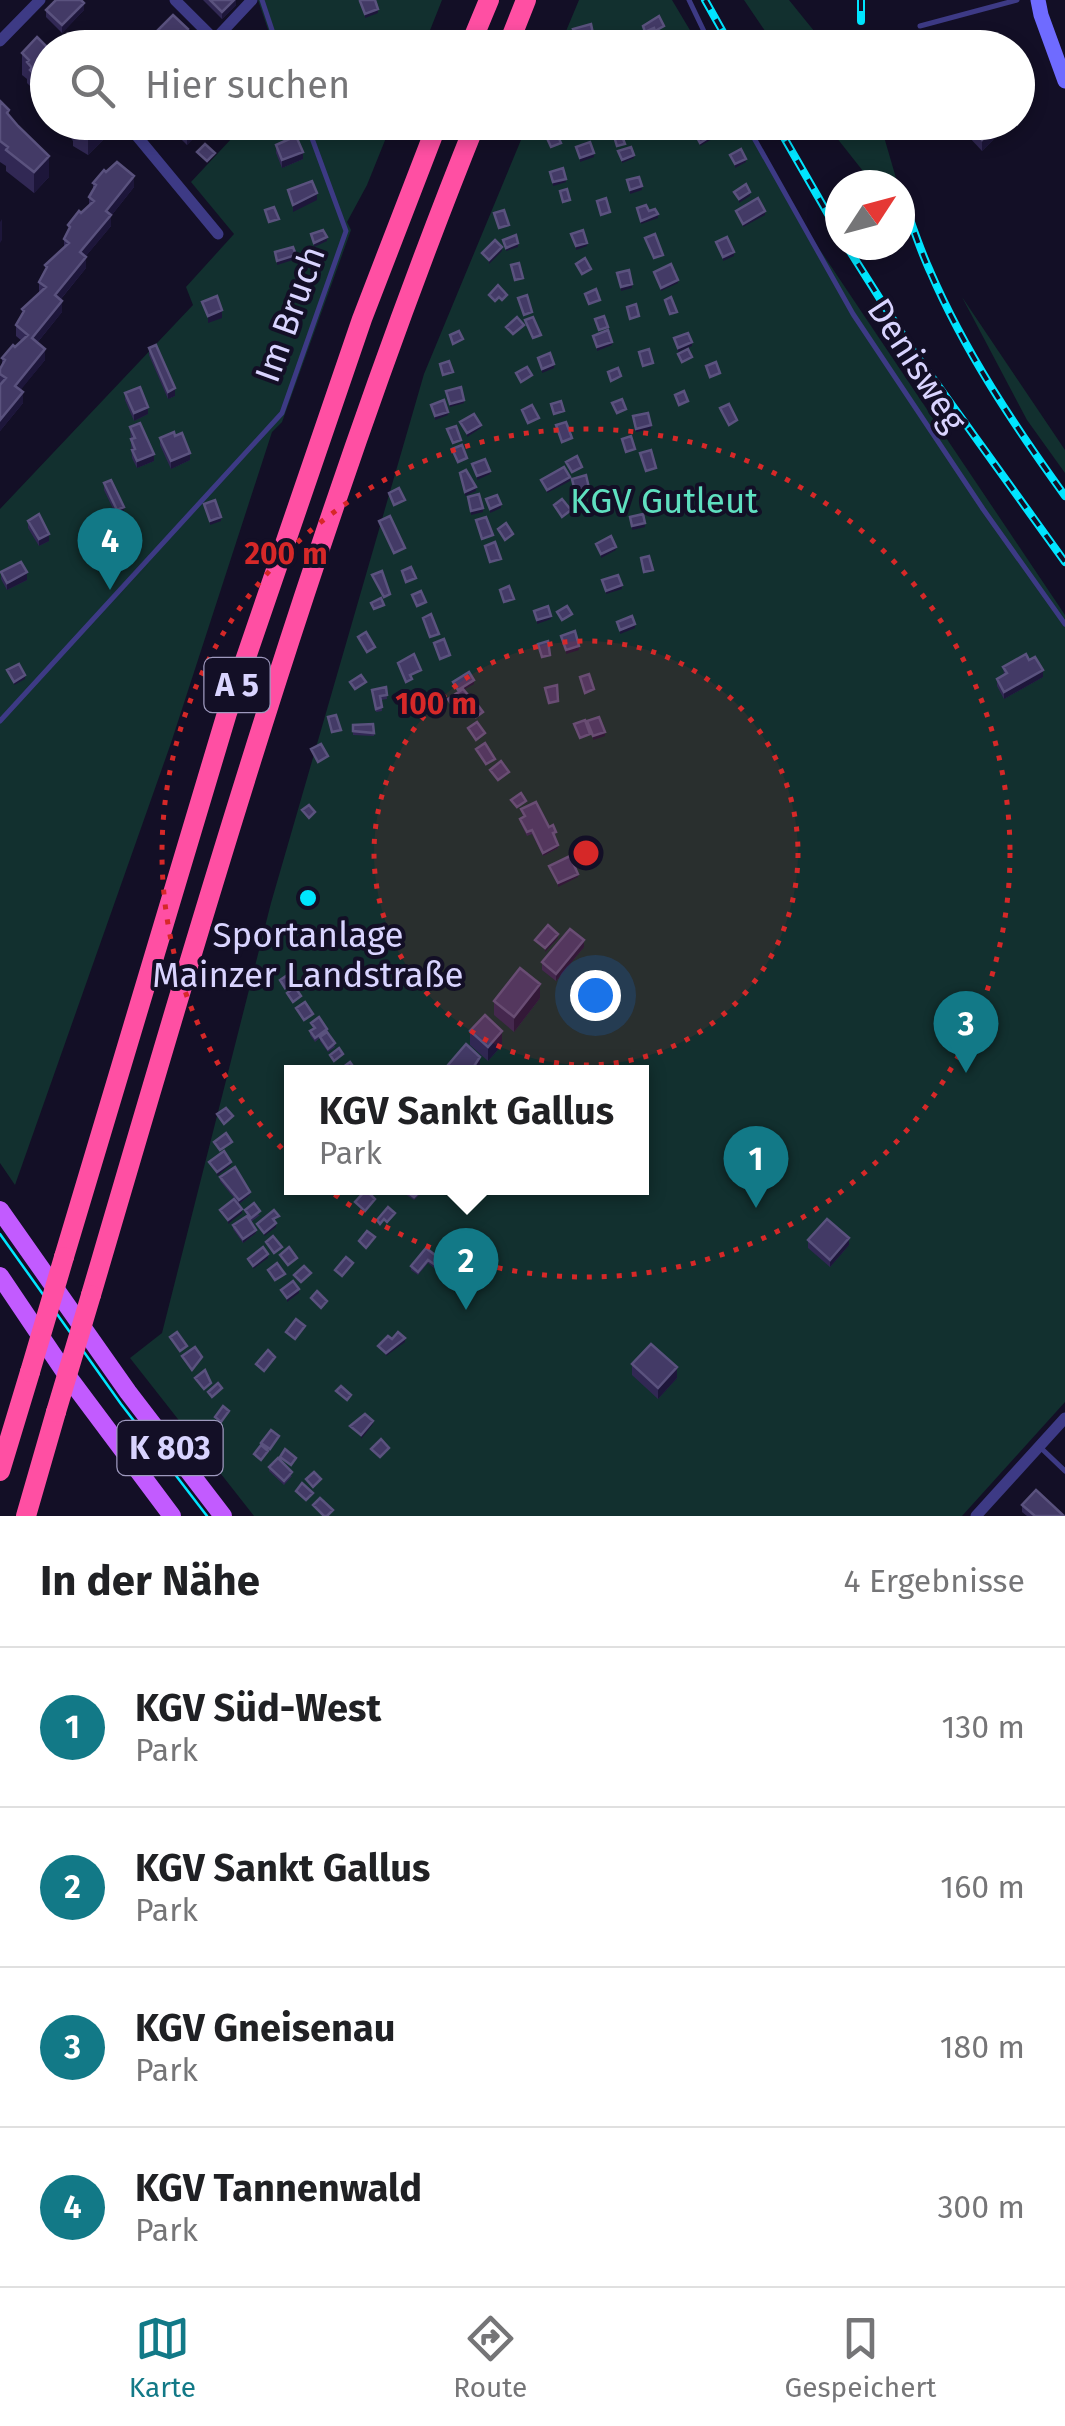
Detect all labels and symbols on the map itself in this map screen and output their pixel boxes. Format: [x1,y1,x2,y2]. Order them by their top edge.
north arrow [825,170,915,260]
street label: Im Bruch [246,240,334,388]
street label: Denisweg [858,290,976,440]
park label: KGV Gutleut [570,480,758,522]
pin: 4 [78,508,142,590]
text: 200 m [244,536,328,572]
road number: A 5 [204,658,270,712]
text: 100 m [395,686,477,722]
centre of rings [568,835,604,871]
marker: Sportanlage Mainzer Landstraße [297,887,319,909]
place label: Sportanlage Mainzer Landstraße [152,914,464,996]
your location [570,970,621,1021]
pin: 3 [934,990,998,1073]
pin: 1 [724,1126,788,1208]
pin: 2 [434,1228,498,1310]
road number: K 803 [118,1421,222,1475]

